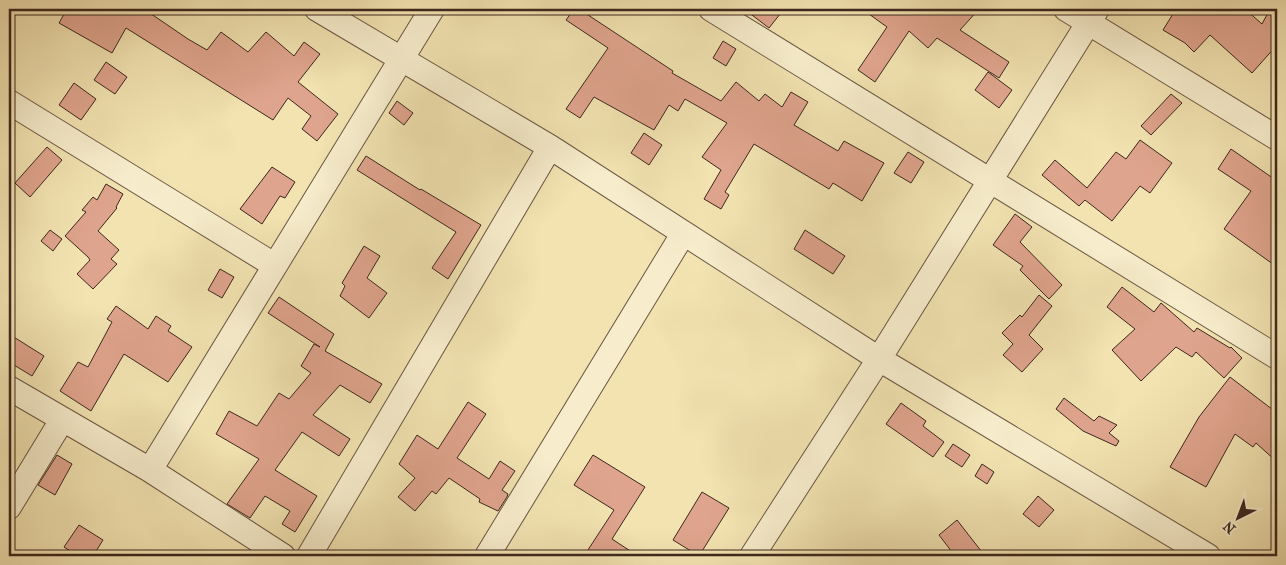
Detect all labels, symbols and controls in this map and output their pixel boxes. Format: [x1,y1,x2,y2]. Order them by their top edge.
north arrow [1214,492,1264,542]
text: N [1220,517,1239,537]

